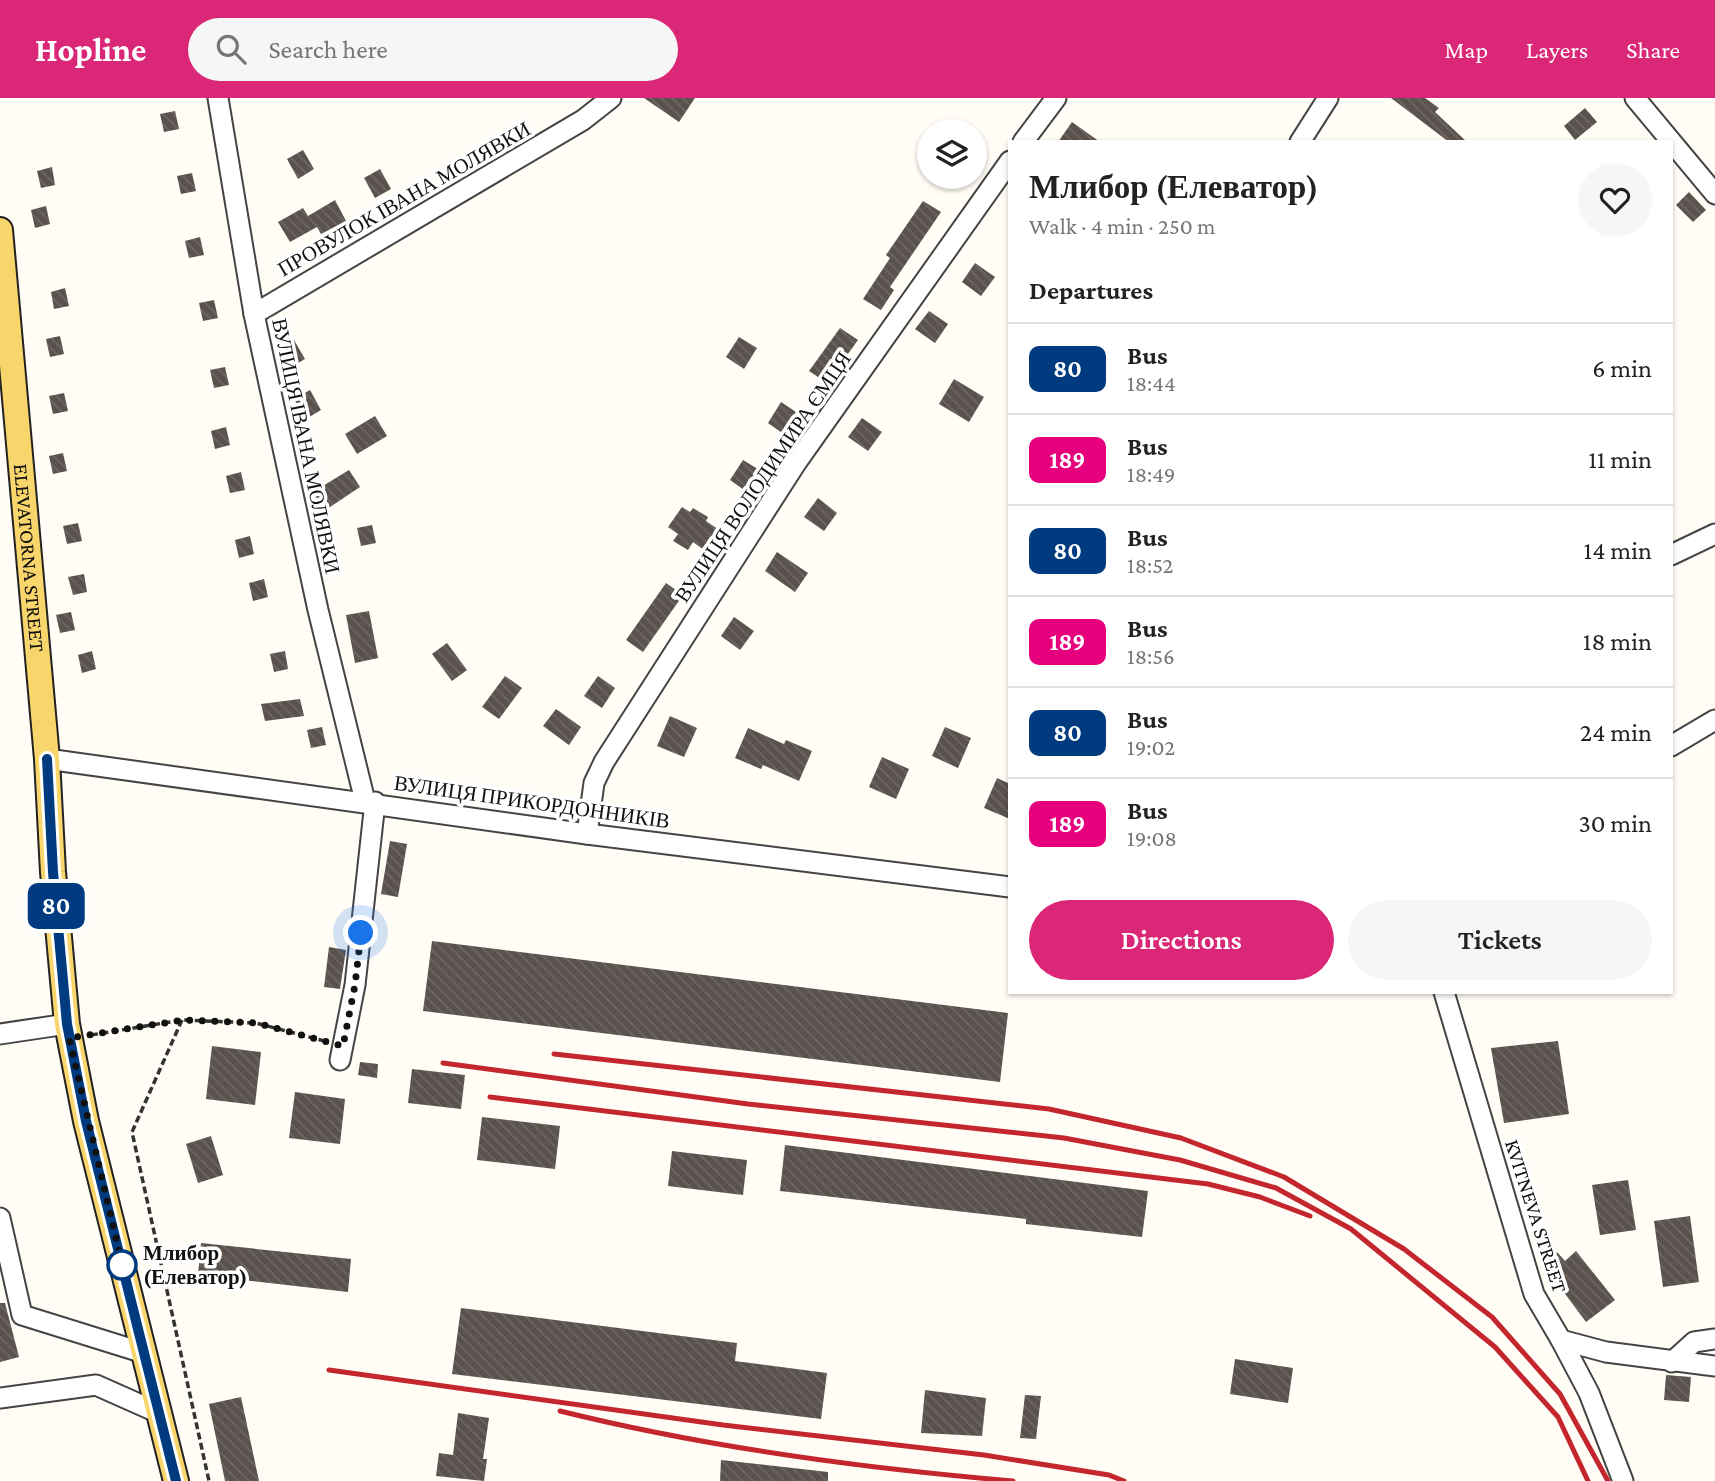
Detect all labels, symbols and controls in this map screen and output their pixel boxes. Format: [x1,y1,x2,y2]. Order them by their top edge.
search box [188,18,678,81]
icon: search [212,30,250,68]
text: Hopline [35,31,146,68]
text: Search here [268,35,388,64]
text: Map [1444,36,1488,63]
text: Layers [1526,36,1588,63]
text: Share [1626,36,1680,63]
street label: ПРОВУЛОК ІВАНА МОЛЯВКИ [273,117,535,281]
map controls [917,119,987,189]
button: layers [917,119,987,189]
button: heart [1578,163,1652,237]
text: Млибор (Елеватор) [1029,168,1319,205]
text: Walk · 4 min · 250 m [1029,213,1216,239]
text: Departures [1029,276,1153,305]
street label: ВУЛИЦЯ ІВАНА МОЛЯВКИ [267,316,345,576]
text: Bus [1127,341,1168,370]
street label: ВУЛИЦЯ ВОЛОДИМИРА ЄМЦЯ [670,347,856,607]
text: 6 min [1592,354,1652,383]
text: 80 [1053,355,1082,382]
text: 18:44 [1127,370,1176,396]
text: Bus [1127,432,1168,461]
text: 11 min [1588,445,1652,474]
text: 189 [1050,446,1085,473]
text: 18:49 [1127,461,1175,487]
street label: ELEVATORNA STREET [9,463,49,653]
text: Bus [1127,523,1168,552]
text: 14 min [1584,536,1652,565]
text: 80 [1053,537,1082,564]
text: 18:52 [1127,552,1174,578]
text: Bus [1127,614,1168,643]
text: 18 min [1583,627,1652,656]
text: 189 [1050,628,1085,655]
text: 18:56 [1127,643,1175,669]
text: Bus [1127,705,1168,734]
text: 24 min [1580,718,1652,747]
text: 80 [1053,719,1082,746]
text: 19:02 [1127,734,1175,760]
street label: ВУЛИЦЯ ПРИКОРДОННИКІВ [393,771,671,833]
text: Bus [1127,796,1168,825]
text: 30 min [1578,809,1652,838]
text: 189 [1050,810,1085,837]
text: 19:08 [1127,825,1177,851]
line badge: 80 [24,883,88,929]
text: 80 [42,892,70,919]
button: Directions [1029,900,1334,980]
button: Tickets [1348,900,1652,980]
your location [343,915,378,950]
street label: KVITNEVA STREET [1500,1136,1572,1296]
place label: Млибор (Елеватор) [143,1241,248,1289]
marker: Млибор (Елеватор) [107,1250,137,1280]

